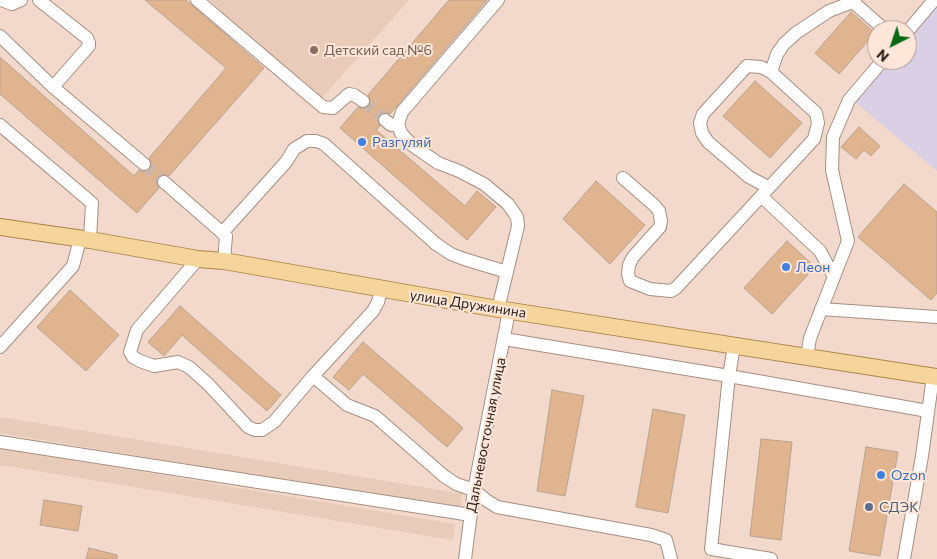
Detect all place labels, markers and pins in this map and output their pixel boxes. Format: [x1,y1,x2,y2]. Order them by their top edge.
place label: Детский сад №6 [324,42,432,58]
marker: Детский сад №6 [308,44,320,56]
place label: Разгуляй [372,134,431,150]
marker: Разгуляй [356,136,368,148]
place label: Леон [796,259,830,275]
marker: Леон [780,261,792,273]
place label: Ozon [891,467,926,483]
marker: Ozon [875,469,887,481]
place label: СДЭК [879,499,919,515]
marker: СДЭК [863,501,875,513]

